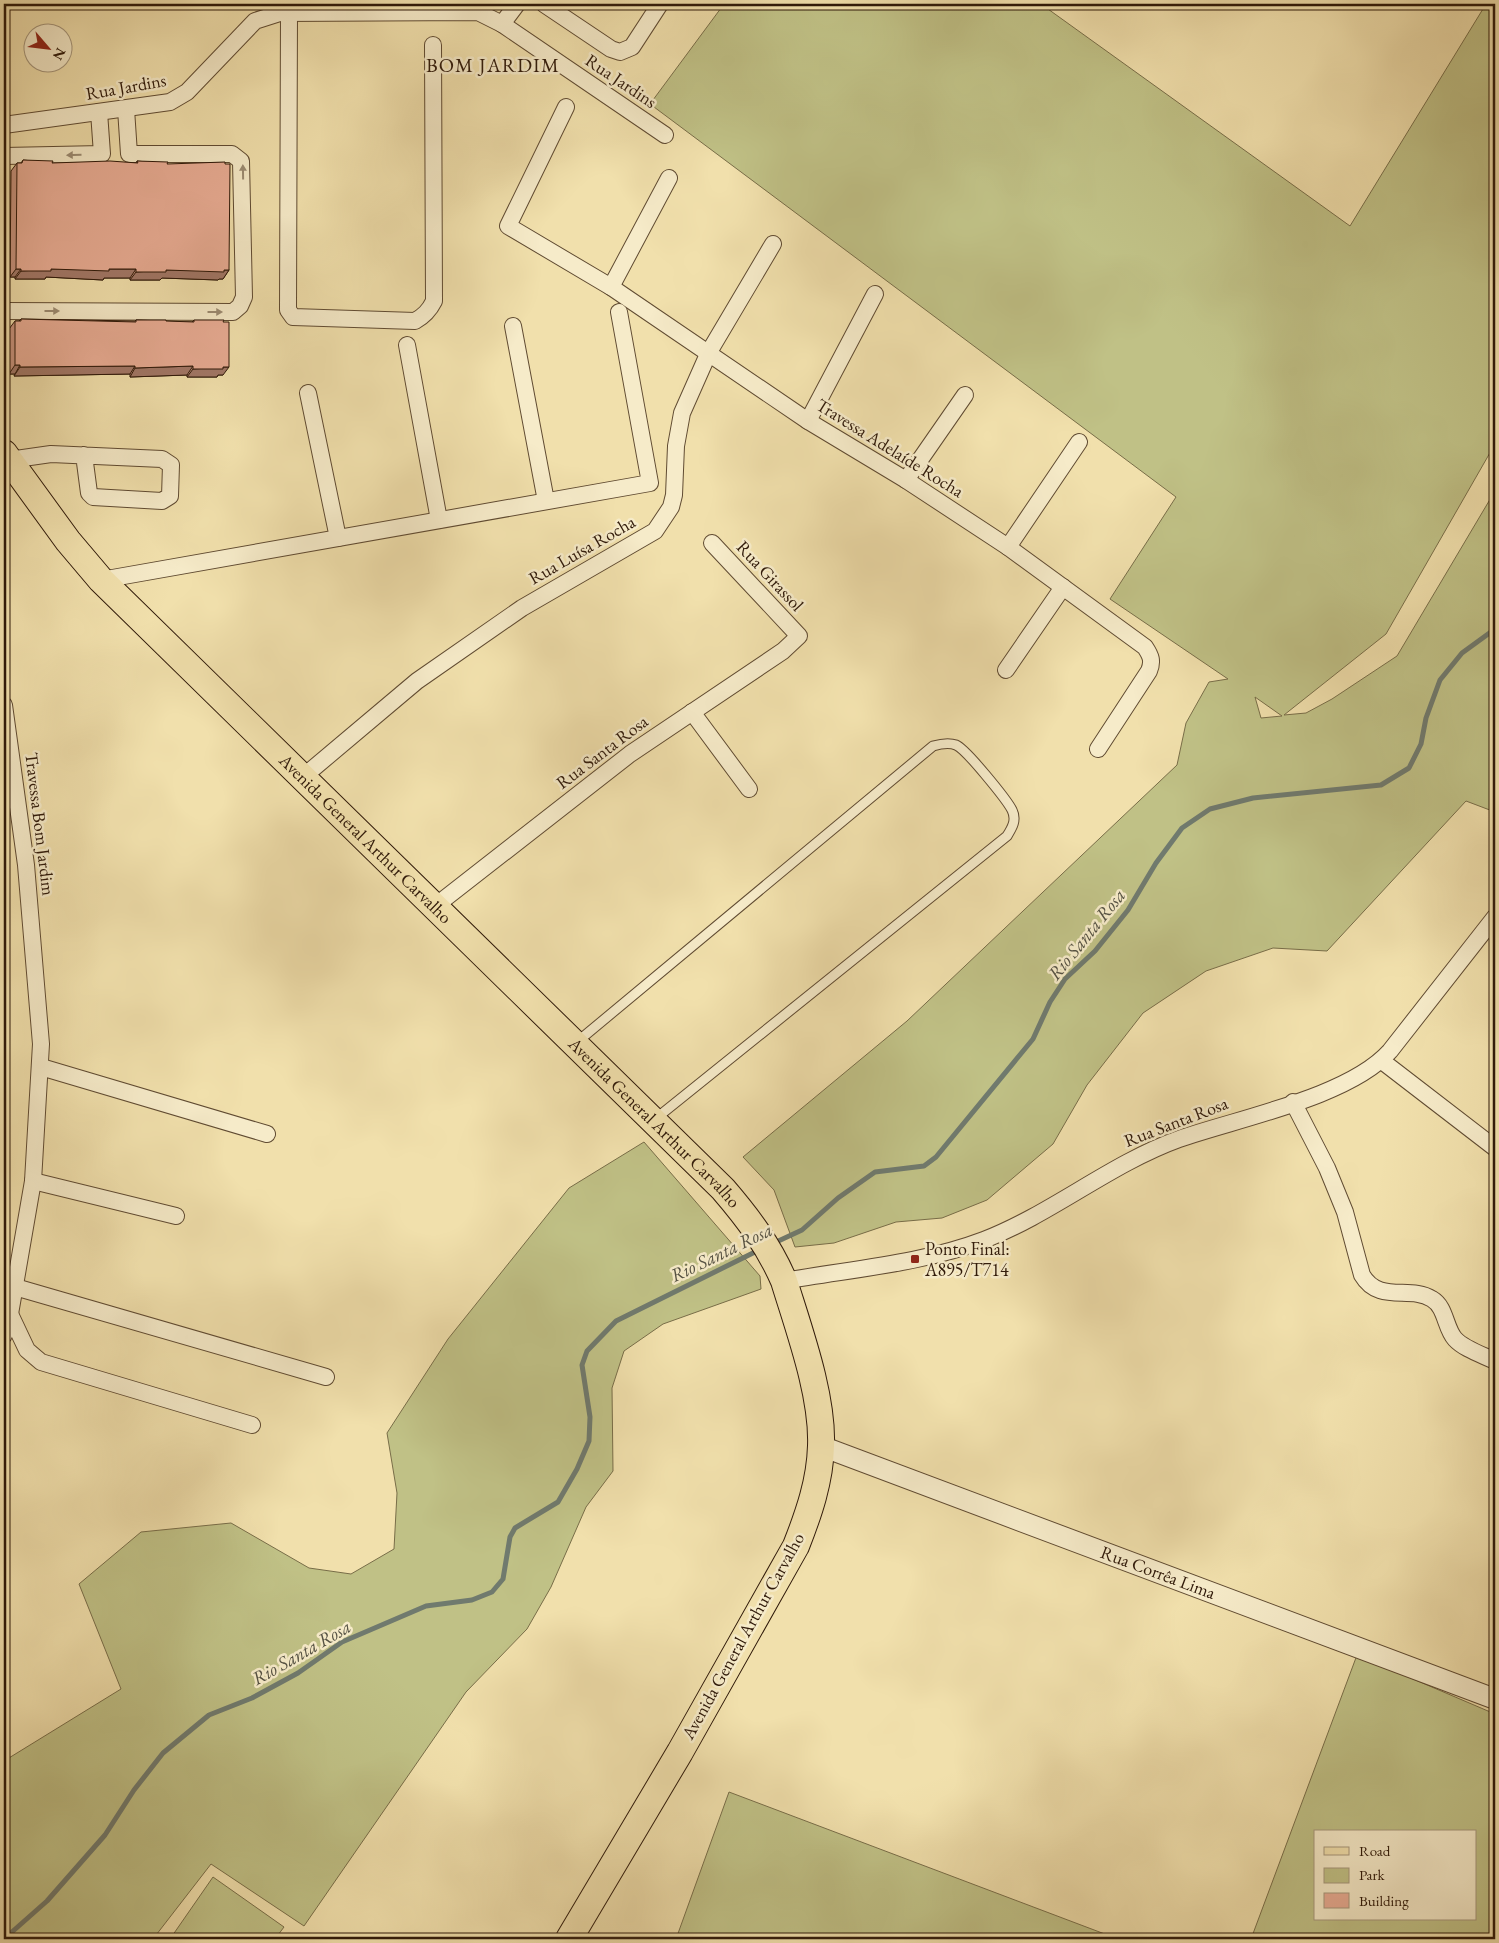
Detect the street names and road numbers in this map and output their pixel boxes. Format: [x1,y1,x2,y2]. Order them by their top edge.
street label: Rua Jardins [581,48,662,113]
street label: Rua Jardins [84,68,168,105]
street label: Travessa Adelaíde Rocha [812,393,969,503]
street label: Rua Luísa Rocha [524,509,640,589]
street label: Rua Girassol [732,535,809,616]
street label: Rua Santa Rosa [551,709,653,794]
street label: Avenida General Arthur Carvalho [274,748,457,928]
street label: Travessa Bom Jardim [20,751,61,897]
street label: Avenida General Arthur Carvalho [563,1031,746,1212]
street label: Rua Santa Rosa [1121,1091,1232,1152]
street label: Avenida General Arthur Carvalho [676,1528,809,1744]
street label: Rua Corrêa Lima [1098,1540,1220,1604]

